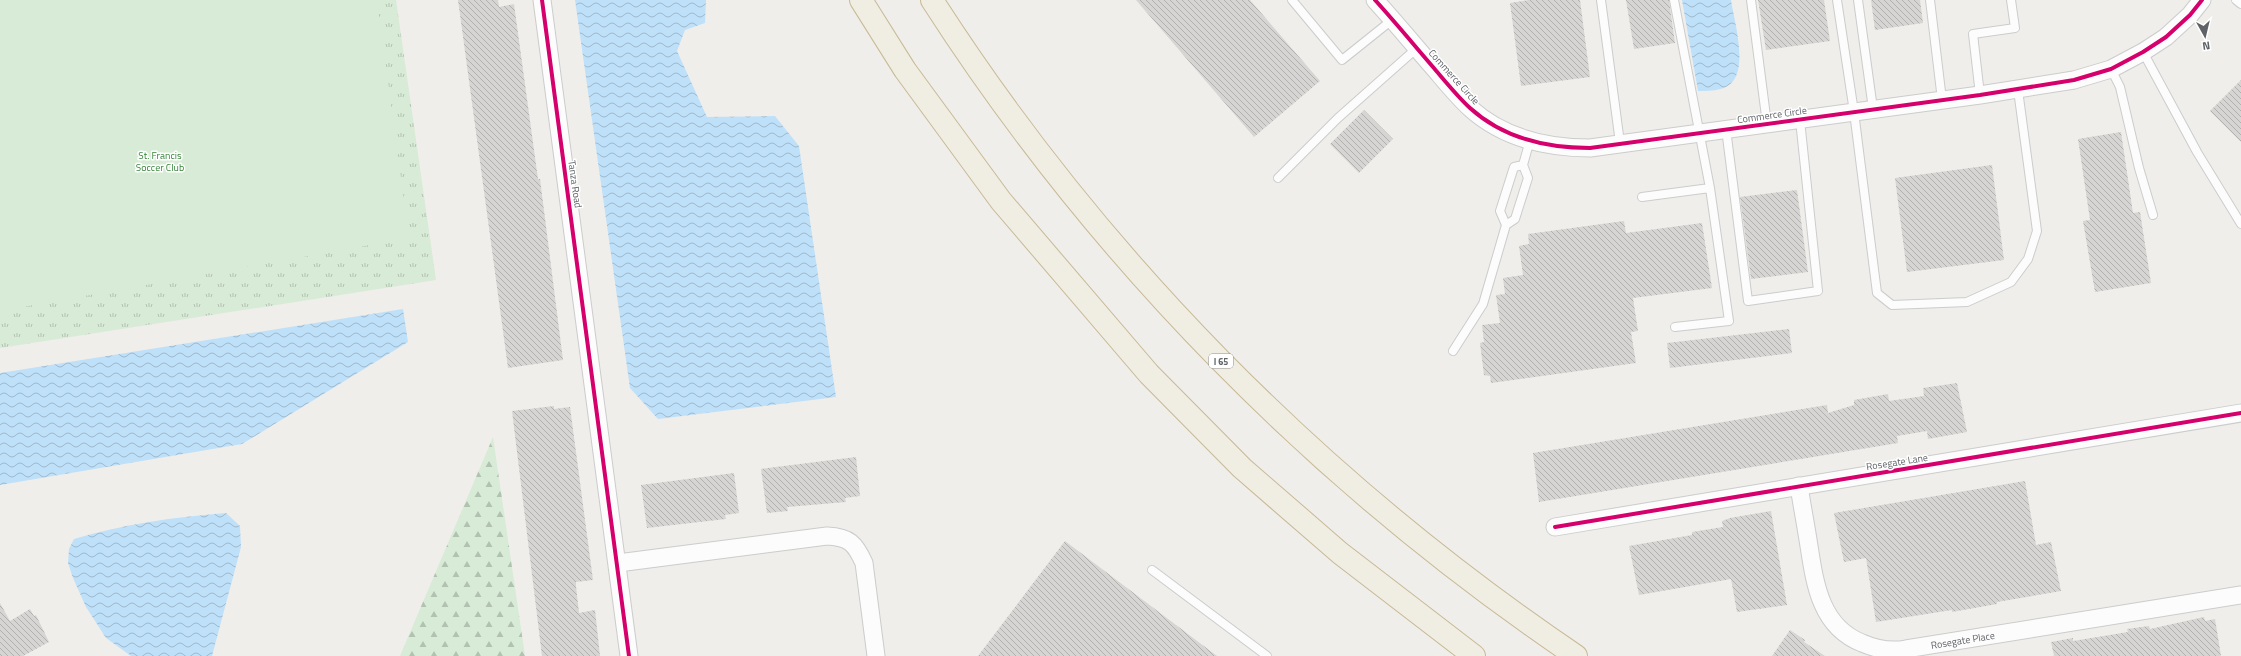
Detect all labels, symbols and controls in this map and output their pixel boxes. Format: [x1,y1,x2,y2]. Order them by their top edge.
north arrow [2185,16,2225,56]
text: N [2202,37,2211,54]
street label: Commerce Circle [1425,46,1483,108]
street label: Commerce Circle [1736,103,1808,127]
park label: St. Francis Soccer Club [136,148,184,175]
street label: Tanza Road [564,159,586,209]
road number: I 65 [1209,354,1233,368]
street label: Rosegate Lane [1865,450,1929,474]
street label: Rosegate Place [1930,627,1996,652]

